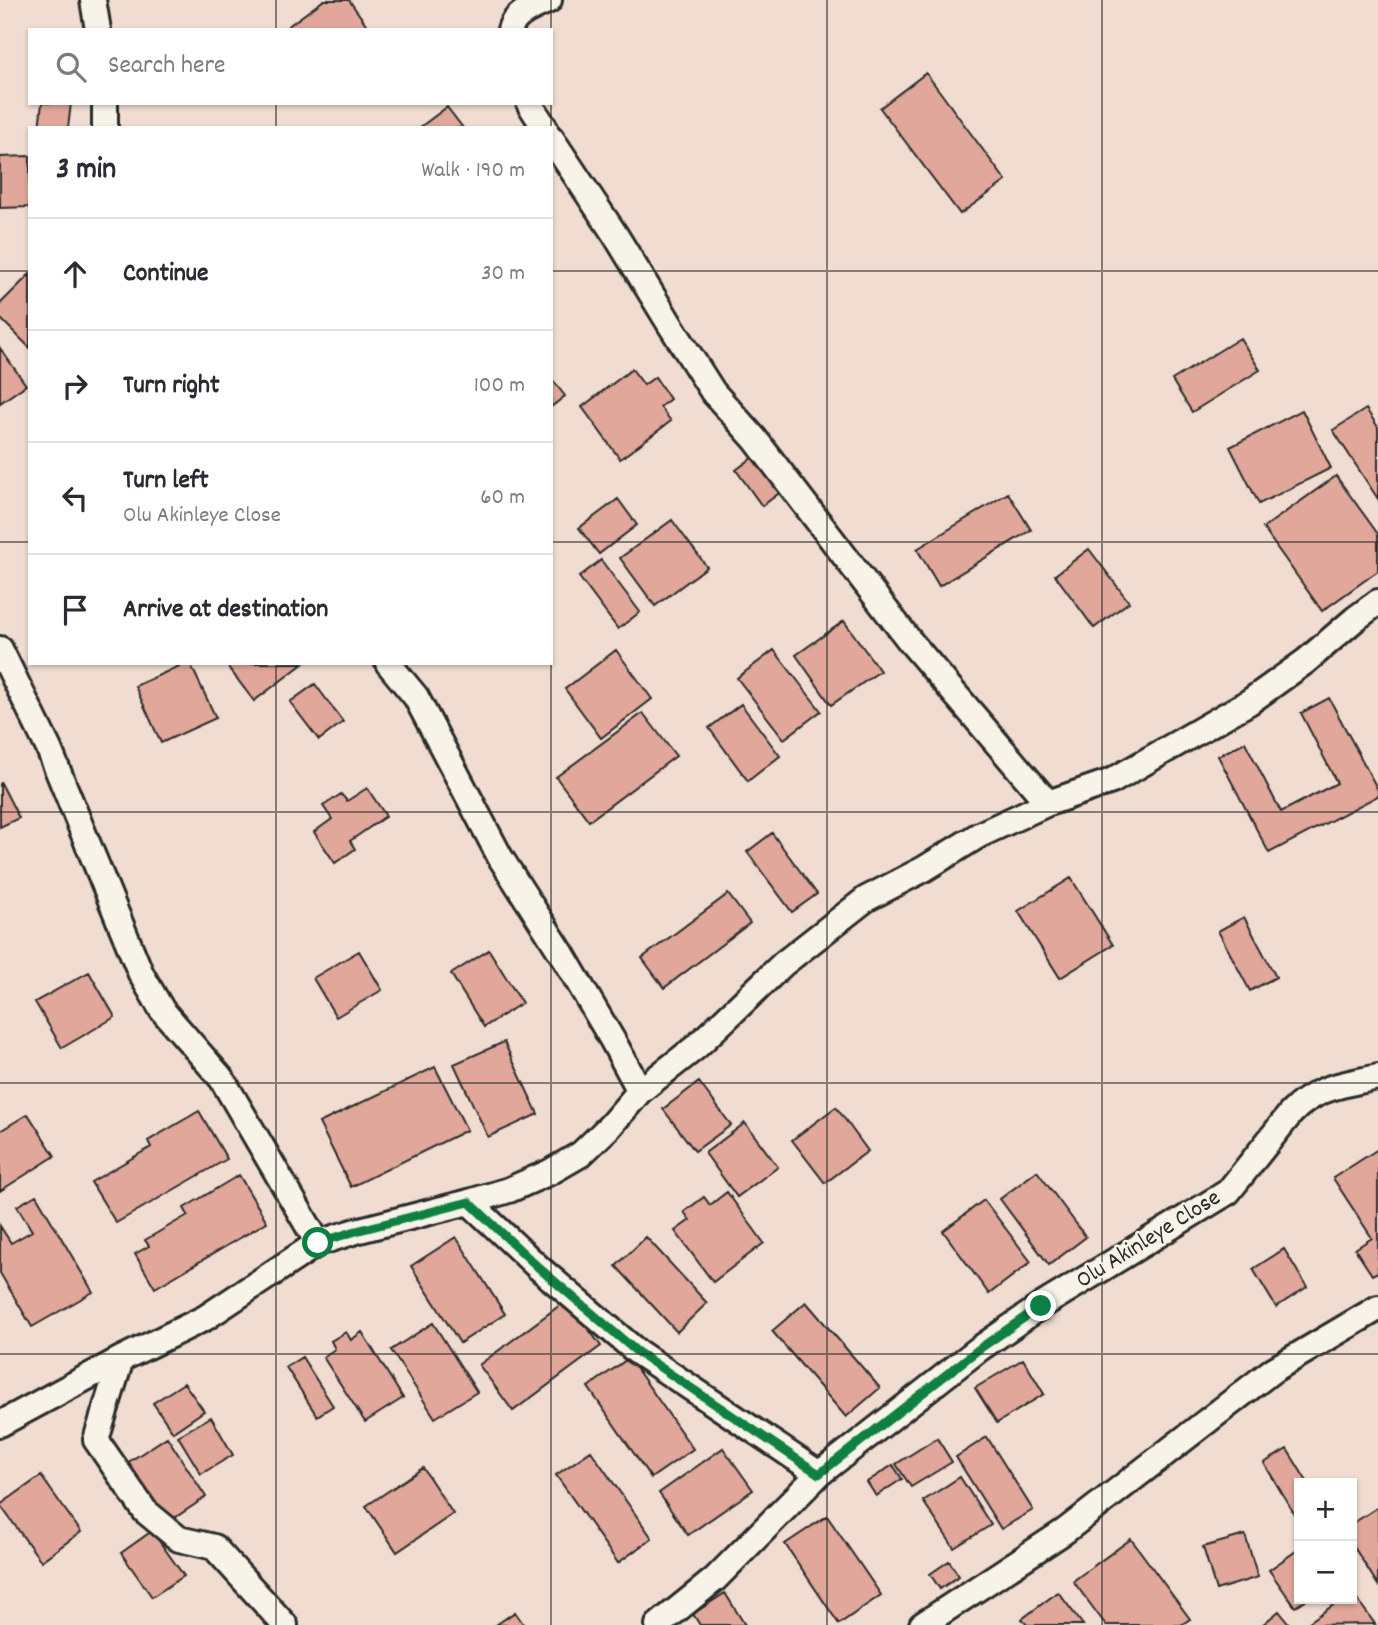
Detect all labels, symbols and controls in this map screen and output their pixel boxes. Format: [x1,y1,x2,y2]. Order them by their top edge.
search box [28,28,553,105]
icon: search [52,48,90,86]
text: Search here [108,48,226,85]
text: 3 min [56,150,116,193]
text: Walk · 190 m [421,155,525,188]
icon: ahead [56,255,94,293]
text: Continue [123,256,208,293]
text: 30 m [481,258,525,291]
icon: right [56,367,94,405]
text: Turn right [123,368,220,405]
text: 100 m [474,370,525,403]
text: Turn left [123,463,209,500]
icon: left [56,479,94,517]
text: 60 m [480,482,525,515]
text: Olu Akinleye Close [123,500,281,533]
icon: arrive [56,591,94,629]
text: Arrive at destination [123,592,328,629]
street label: Olu Akinleye Close [1070,1182,1228,1298]
route start [302,1227,333,1258]
route end [1025,1290,1056,1321]
map controls [1294,1478,1357,1604]
button: + [1294,1478,1357,1541]
button: − [1294,1541,1357,1604]

